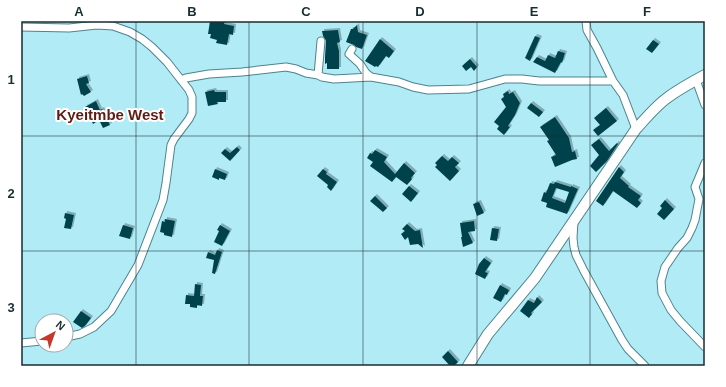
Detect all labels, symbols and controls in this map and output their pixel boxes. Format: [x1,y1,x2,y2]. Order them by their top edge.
text: A [74,4,84,19]
text: B [187,4,197,19]
text: C [301,4,311,19]
text: D [415,4,425,19]
text: E [530,4,539,19]
text: F [643,4,651,19]
text: 1 [7,72,15,87]
district label: Kyeitmbe West [56,106,164,123]
text: 2 [7,186,15,201]
text: 3 [7,300,15,315]
north arrow [34,313,74,353]
text: N [54,318,68,333]

